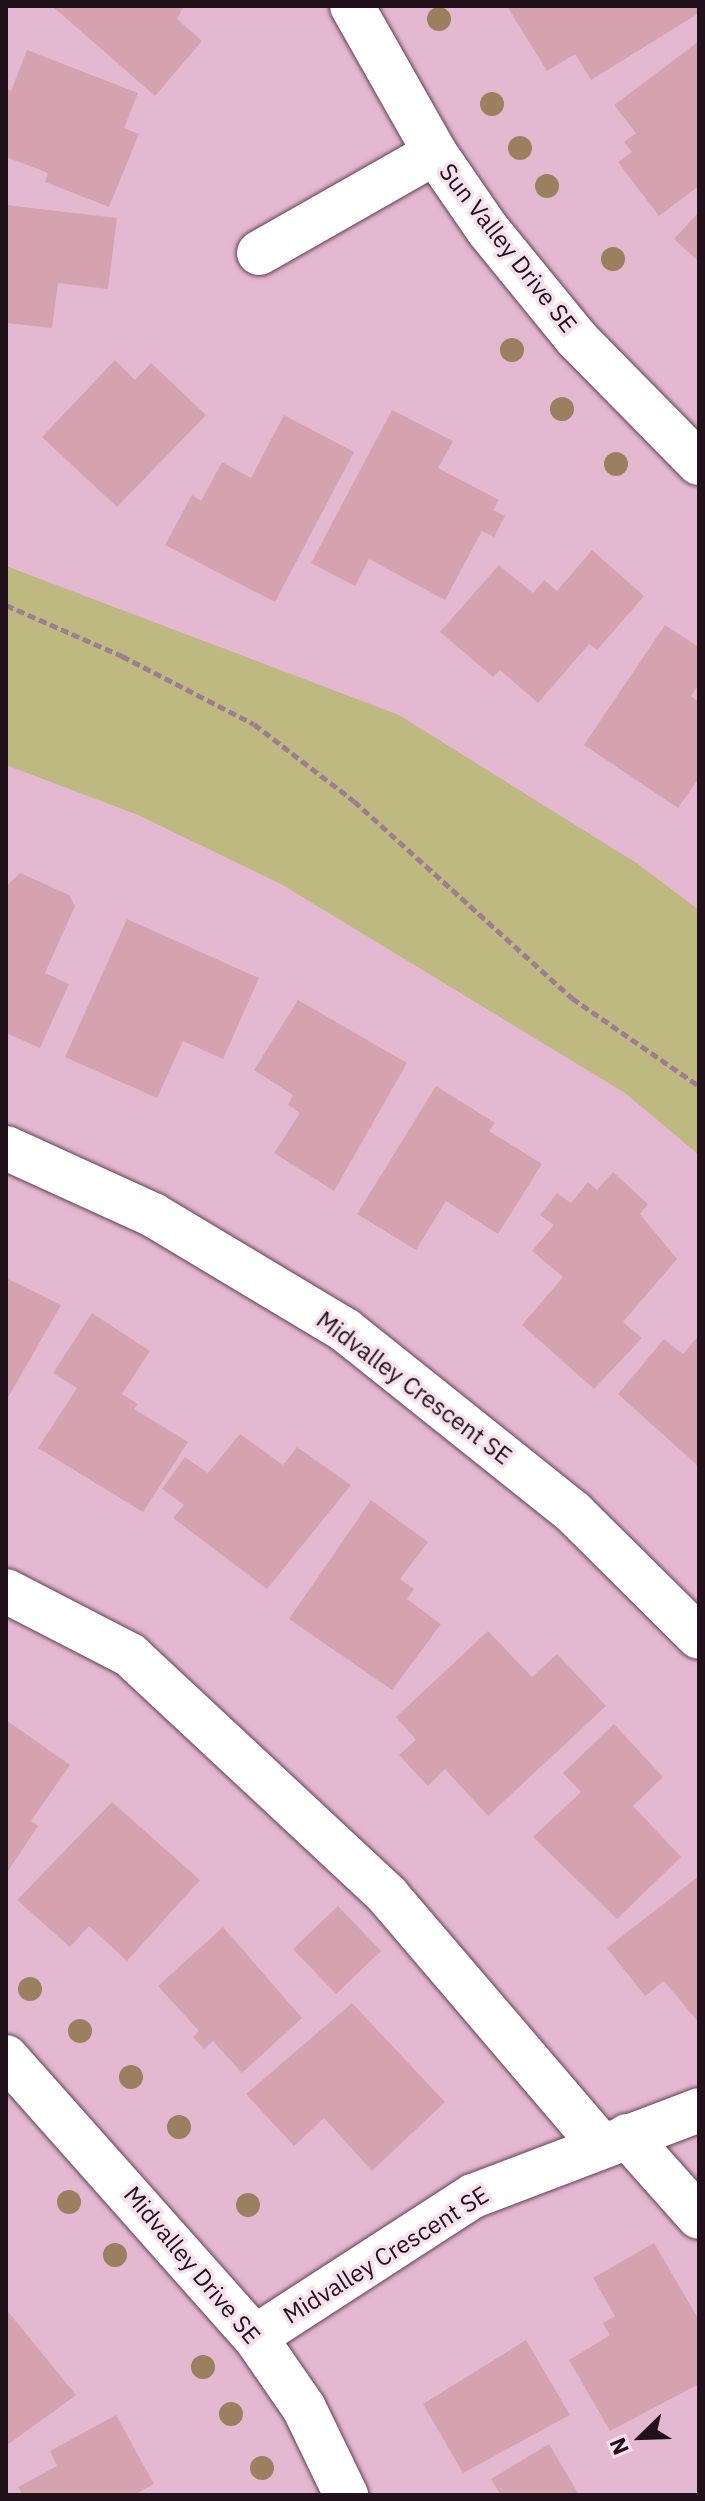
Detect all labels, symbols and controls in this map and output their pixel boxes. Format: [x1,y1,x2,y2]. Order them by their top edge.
street label: Sun Valley Drive SE [433,158,583,338]
street label: Midvalley Crescent SE [311,1305,517,1471]
street label: Midvalley Drive SE [118,2180,266,2350]
street label: Midvalley Crescent SE [278,2180,494,2330]
north arrow [601,2397,681,2477]
text: N [602,2434,635,2460]

